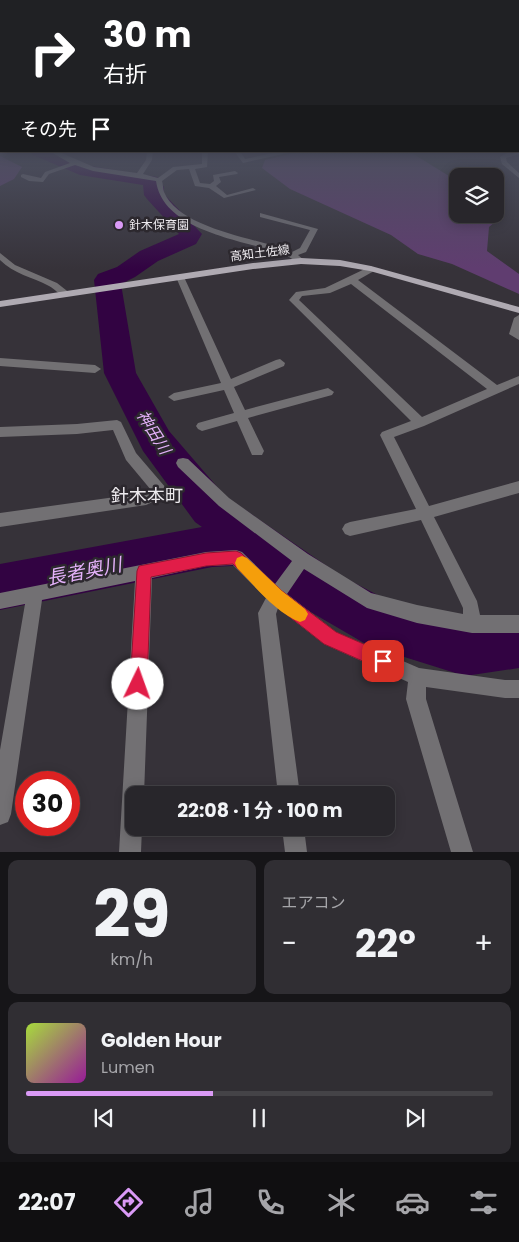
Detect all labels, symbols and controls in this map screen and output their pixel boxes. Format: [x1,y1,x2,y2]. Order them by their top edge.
text: 30 m [103,10,191,59]
icon: right [20,20,85,85]
text: 右折 [103,59,147,90]
icon: arrive [87,115,115,143]
text: その先 [20,116,77,143]
map controls [449,168,504,223]
button: layers [449,168,504,223]
place label: 針木保育園 [129,216,189,233]
marker: 針木保育園 [113,219,125,231]
street label: 高知土佐線 [229,240,291,265]
water label: 神田川 [131,406,177,460]
district label: 針木本町 [111,483,183,508]
water label: 長者奥川 [44,551,126,592]
pin [362,640,404,682]
icon: arrive [369,647,397,675]
position arrow [111,657,163,709]
speed limit sign: 30 [15,771,80,836]
text: 22:08 · 1 分 · 100 m [177,797,343,824]
text: 29 [93,869,170,960]
text: エアコン [282,891,346,914]
text: 22° [355,917,416,970]
text: − [282,924,297,963]
text: + [474,924,493,963]
text: km/h [110,948,153,971]
text: Golden Hour [101,1027,222,1054]
text: Lumen [101,1056,155,1079]
icon: previous [90,1104,118,1132]
icon: pause [245,1104,273,1132]
icon: next [401,1104,429,1132]
icon: directions [111,1185,146,1220]
icon: music [182,1185,217,1220]
icon: phone [253,1185,288,1220]
icon: climate [324,1185,359,1220]
icon: car [395,1185,430,1220]
icon: filters [466,1185,501,1220]
text: 22:07 [18,1187,75,1218]

